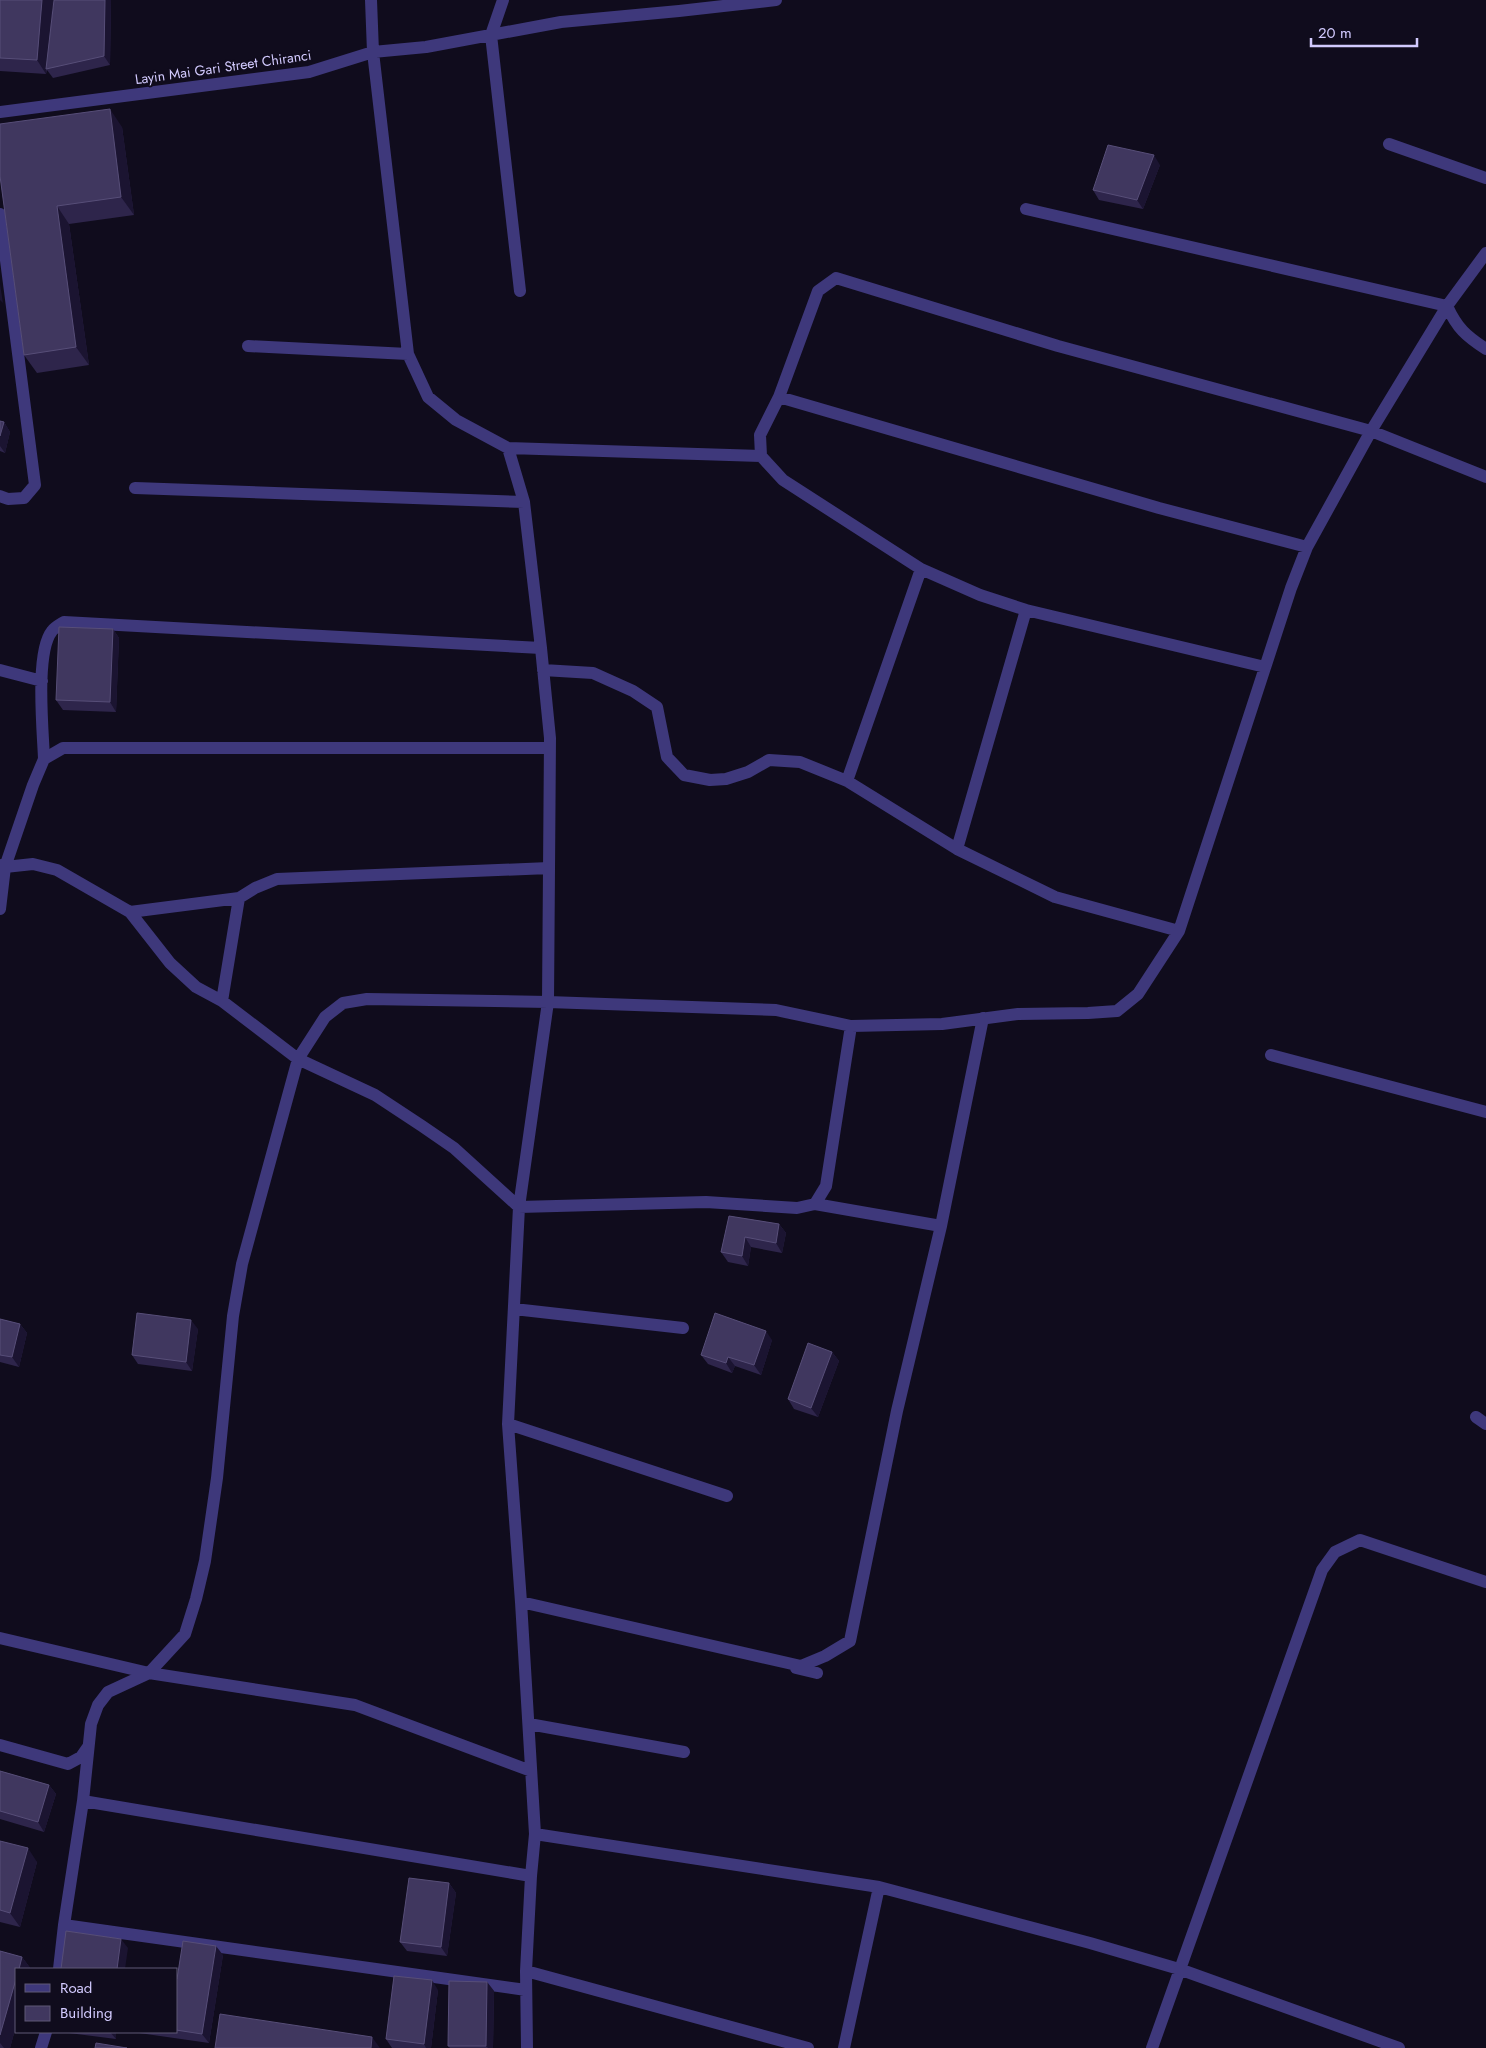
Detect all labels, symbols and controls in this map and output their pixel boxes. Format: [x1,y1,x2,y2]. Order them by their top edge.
scale bar [1311,15,1417,47]
text: 20 m [1318,22,1352,44]
street label: Layin Mai Gari Street Chiranci [134,45,312,89]
legend [15,1968,178,2033]
text: Road [60,1977,92,1999]
text: Building [60,2002,112,2024]

